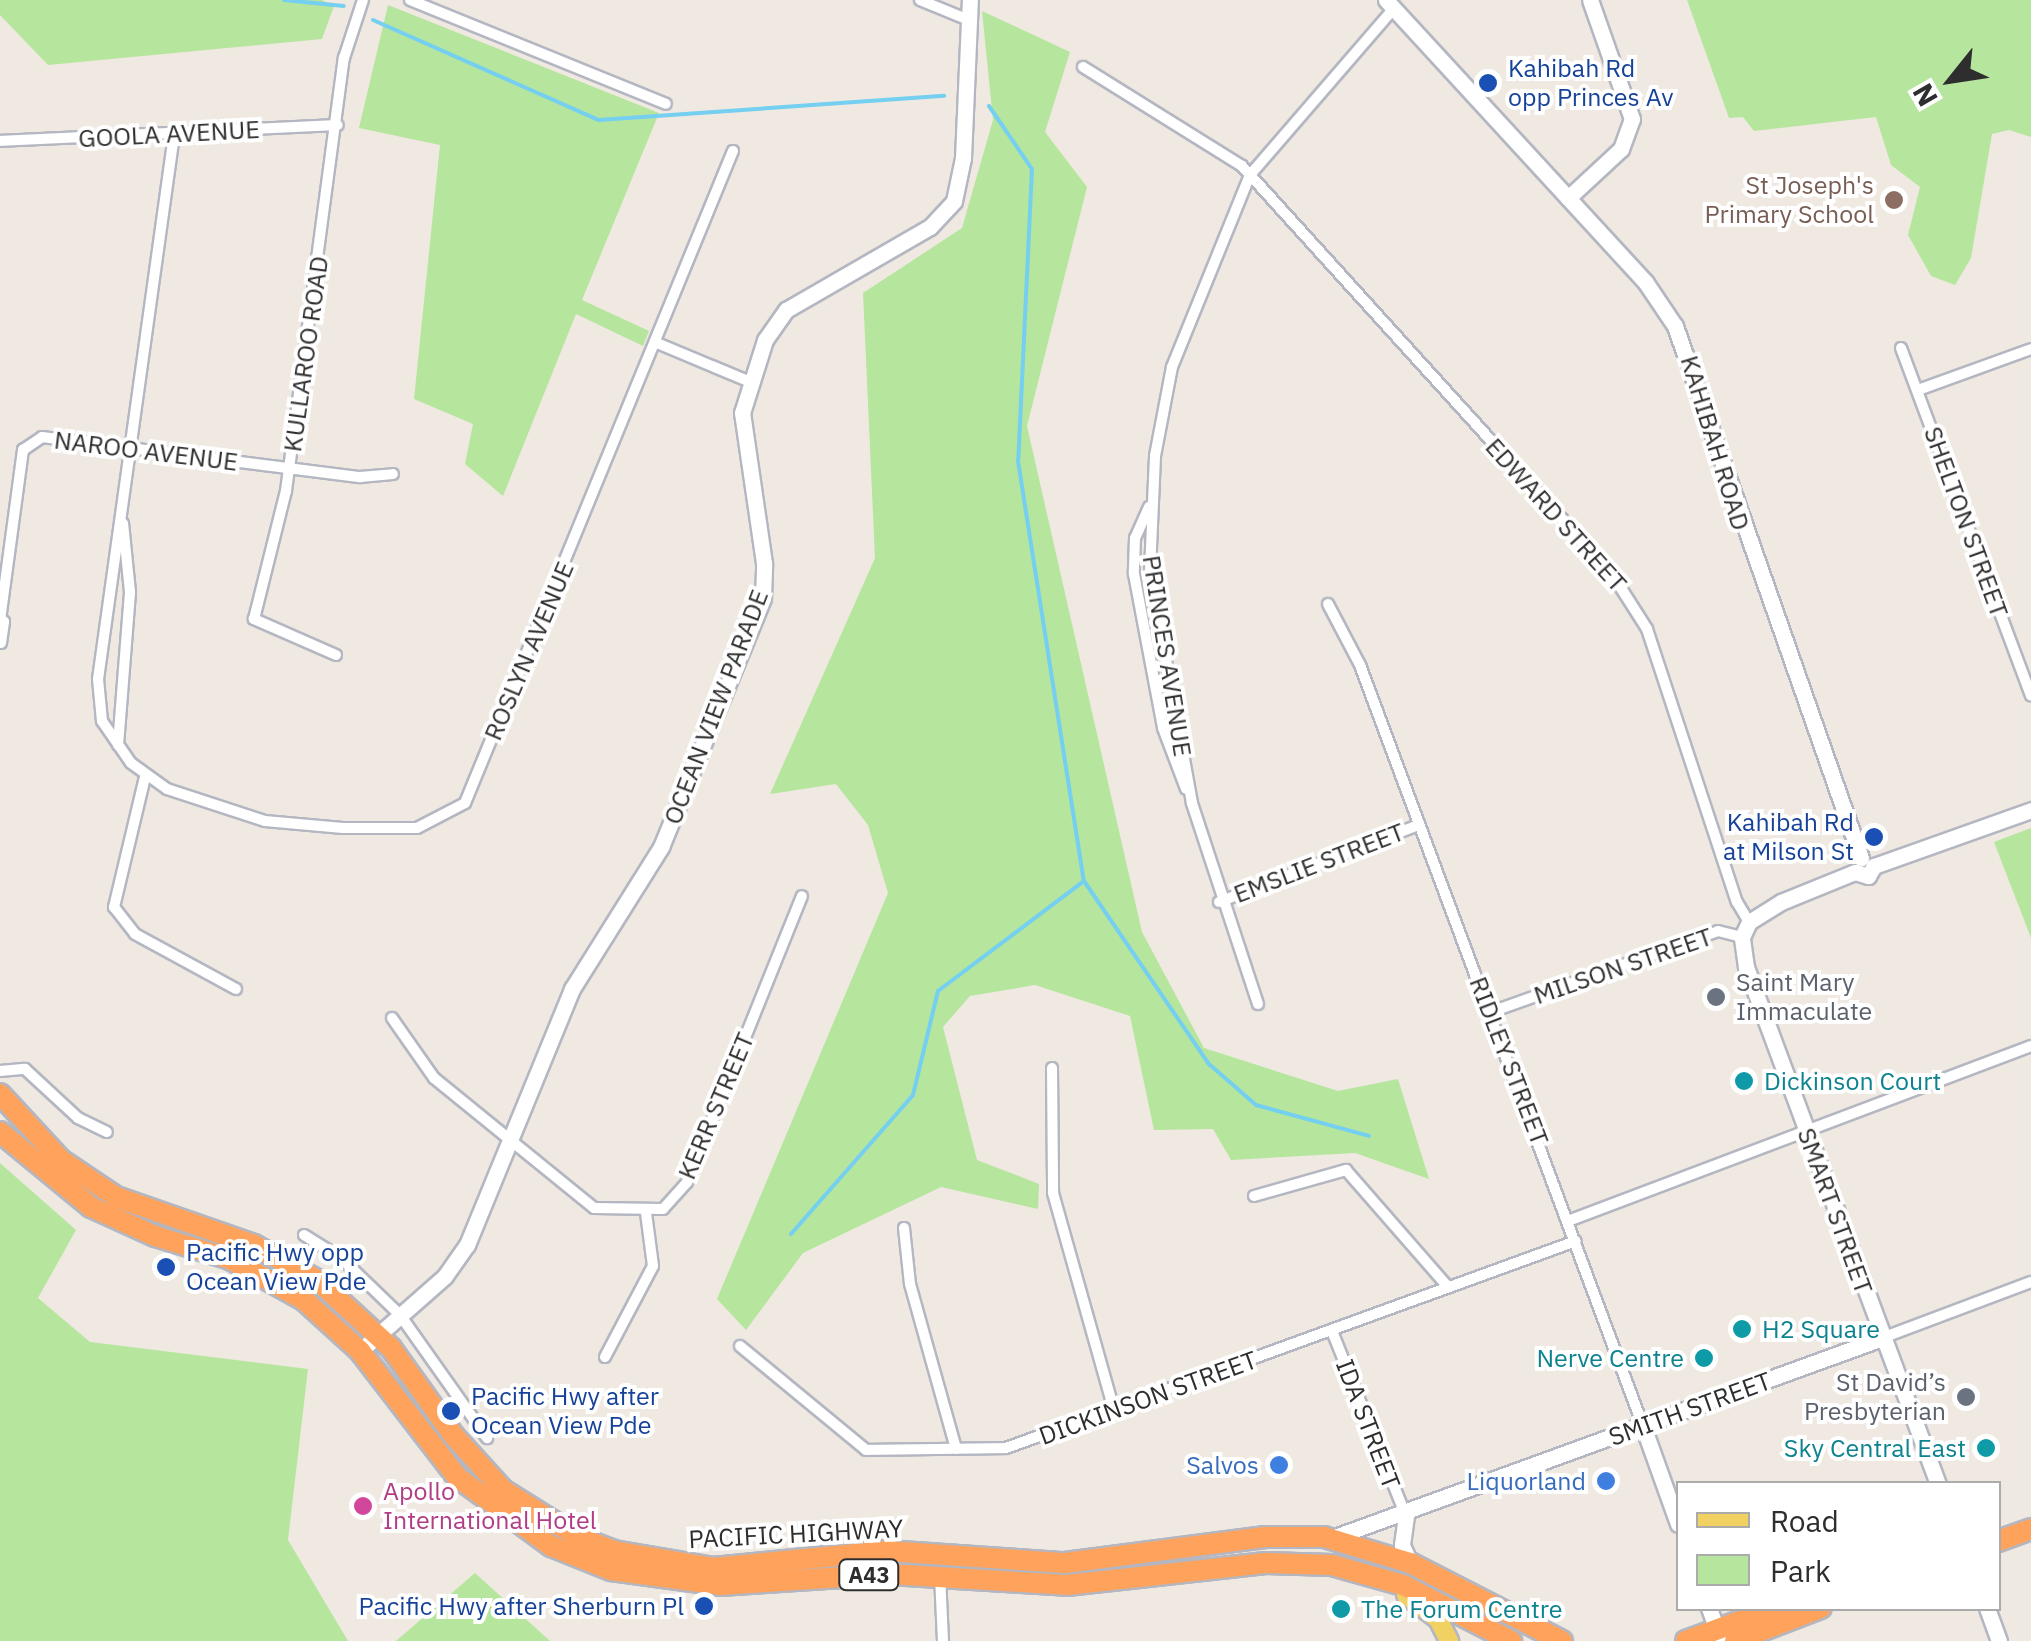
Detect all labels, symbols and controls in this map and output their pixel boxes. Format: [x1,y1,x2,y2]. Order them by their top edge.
north arrow [1901,30,2001,130]
place label: Kahibah Rd opp Princes Av [1508,54,1673,113]
marker: Kahibah Rd opp Princes Av [1477,72,1499,94]
text: N [1903,77,1946,113]
street label: GOOLA AVENUE [77,114,261,154]
place label: St Joseph's Primary School [1705,171,1874,230]
marker: St Joseph's Primary School [1883,189,1905,211]
street label: KULLAROO ROAD [277,254,335,454]
street label: KAHIBAH ROAD [1674,352,1756,534]
street label: SHELTON STREET [1918,423,2014,621]
street label: NAROO AVENUE [52,425,240,477]
street label: EDWARD STREET [1479,432,1633,598]
street label: PRINCES AVENUE [1136,553,1198,759]
street label: ROSLYN AVENUE [478,557,580,745]
street label: OCEAN VIEW PARADE [657,585,775,829]
place label: Kahibah Rd at Milson St [1723,808,1854,867]
street label: EMSLIE STREET [1229,817,1409,909]
marker: Kahibah Rd at Milson St [1863,826,1885,848]
street label: MILSON STREET [1530,921,1716,1011]
place label: Saint Mary Immaculate [1736,968,1872,1027]
street label: RIDLEY STREET [1463,973,1555,1149]
marker: Saint Mary Immaculate [1705,986,1727,1008]
street label: KERR STREET [672,1028,760,1184]
place label: Dickinson Court [1764,1066,1941,1096]
marker: Dickinson Court [1733,1070,1755,1092]
street label: SMART STREET [1791,1124,1879,1298]
place label: Pacific Hwy opp Ocean View Pde [186,1238,366,1297]
marker: Pacific Hwy opp Ocean View Pde [155,1256,177,1278]
place label: H2 Square [1762,1314,1880,1344]
marker: H2 Square [1731,1318,1753,1340]
place label: Nerve Centre [1536,1343,1684,1373]
street label: DICKINSON STREET [1035,1345,1261,1451]
marker: Nerve Centre [1693,1347,1715,1369]
street label: IDA STREET [1330,1355,1406,1493]
street label: SMITH STREET [1605,1366,1775,1452]
place label: St David’s Presbyterian [1804,1368,1946,1427]
place label: Pacific Hwy after Ocean View Pde [471,1382,659,1441]
marker: St David’s Presbyterian [1955,1386,1977,1408]
marker: Pacific Hwy after Ocean View Pde [440,1400,462,1422]
place label: Sky Central East [1784,1433,1966,1463]
marker: Sky Central East [1975,1437,1997,1459]
place label: Salvos [1186,1450,1259,1480]
marker: Salvos [1268,1454,1290,1476]
place label: Liquorland [1467,1466,1586,1496]
marker: Liquorland [1595,1470,1617,1492]
place label: Apollo International Hotel [383,1477,596,1536]
legend [1676,1481,2001,1611]
marker: Apollo International Hotel [352,1495,374,1517]
text: Road [1770,1501,1839,1540]
street label: PACIFIC HIGHWAY [688,1513,904,1555]
text: Park [1770,1551,1831,1590]
road number: A43 [836,1558,902,1592]
place label: Pacific Hwy after Sherburn Pl [359,1591,684,1621]
place label: The Forum Centre [1361,1594,1563,1624]
marker: Pacific Hwy after Sherburn Pl [693,1595,715,1617]
marker: The Forum Centre [1330,1598,1352,1620]

